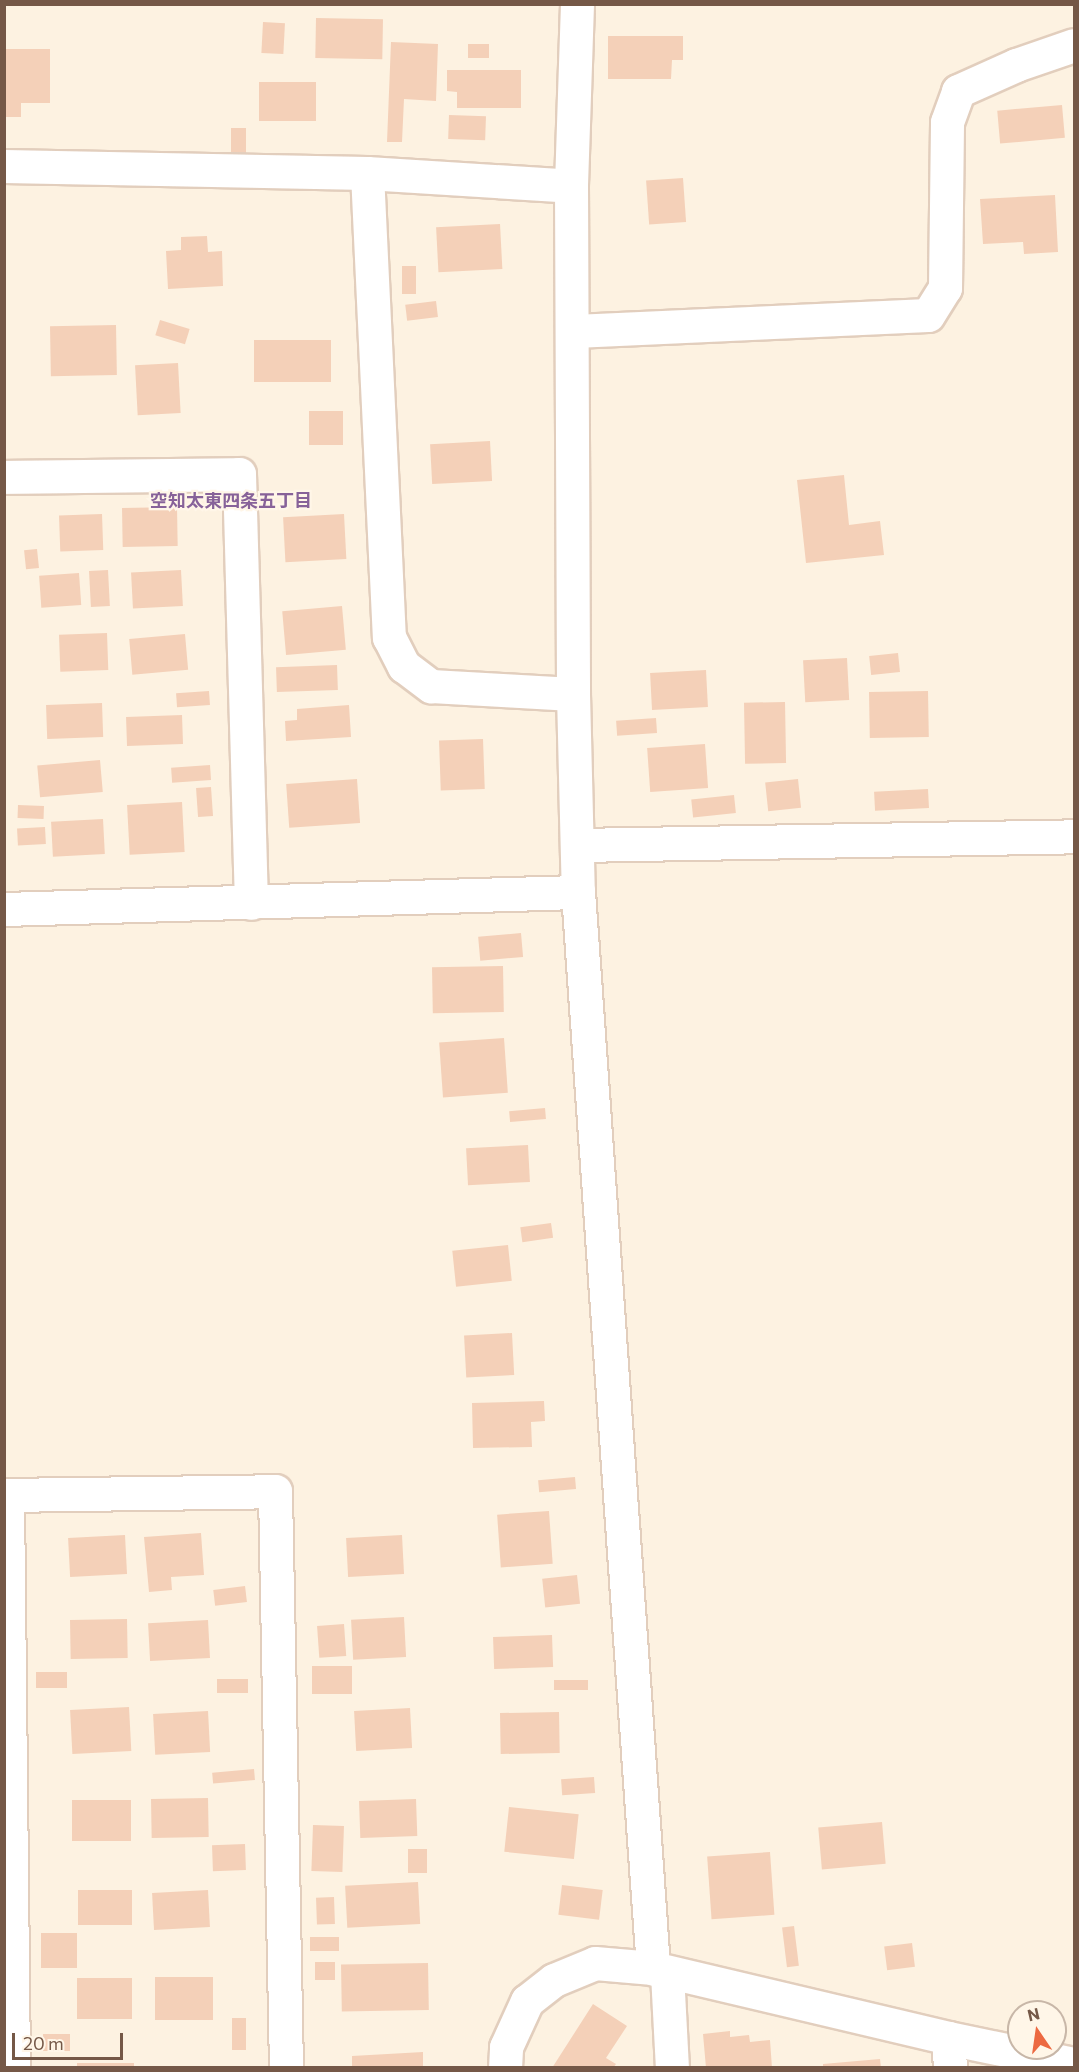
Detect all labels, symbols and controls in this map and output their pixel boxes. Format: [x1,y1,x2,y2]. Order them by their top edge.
district label: 空知太東四条五丁目 [150,489,312,511]
north arrow [1007,2000,1067,2060]
text: N [1025,2003,1041,2025]
scale bar [15,2021,126,2059]
text: 20 m [23,2032,64,2054]

